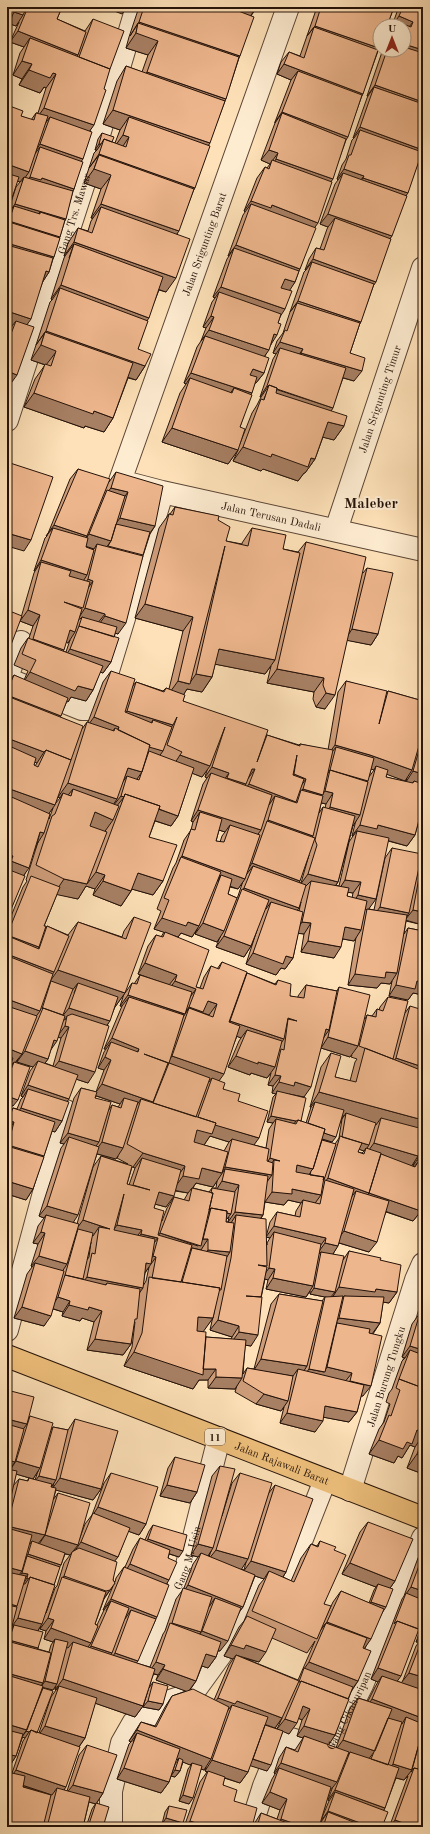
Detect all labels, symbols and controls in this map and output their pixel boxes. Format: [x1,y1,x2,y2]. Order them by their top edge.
north arrow [372,18,412,58]
text: U [388,24,397,35]
street label: Gang Trs. Mawar [57,172,94,256]
street label: Jalan Srigunting Barat [182,191,229,298]
street label: Jalan Srigunting Timur [358,344,404,455]
district label: Maleber [344,497,399,512]
street label: Jalan Terusan Dadali [220,501,322,534]
street label: Jalan Burung Tungku [366,1325,408,1429]
road number: 11 [205,1429,225,1445]
street label: Jalan Rajawali Barat [233,1441,330,1488]
street label: Gang M. Usin [173,1525,204,1592]
street label: Gang Cikahuripan [326,1670,374,1752]

